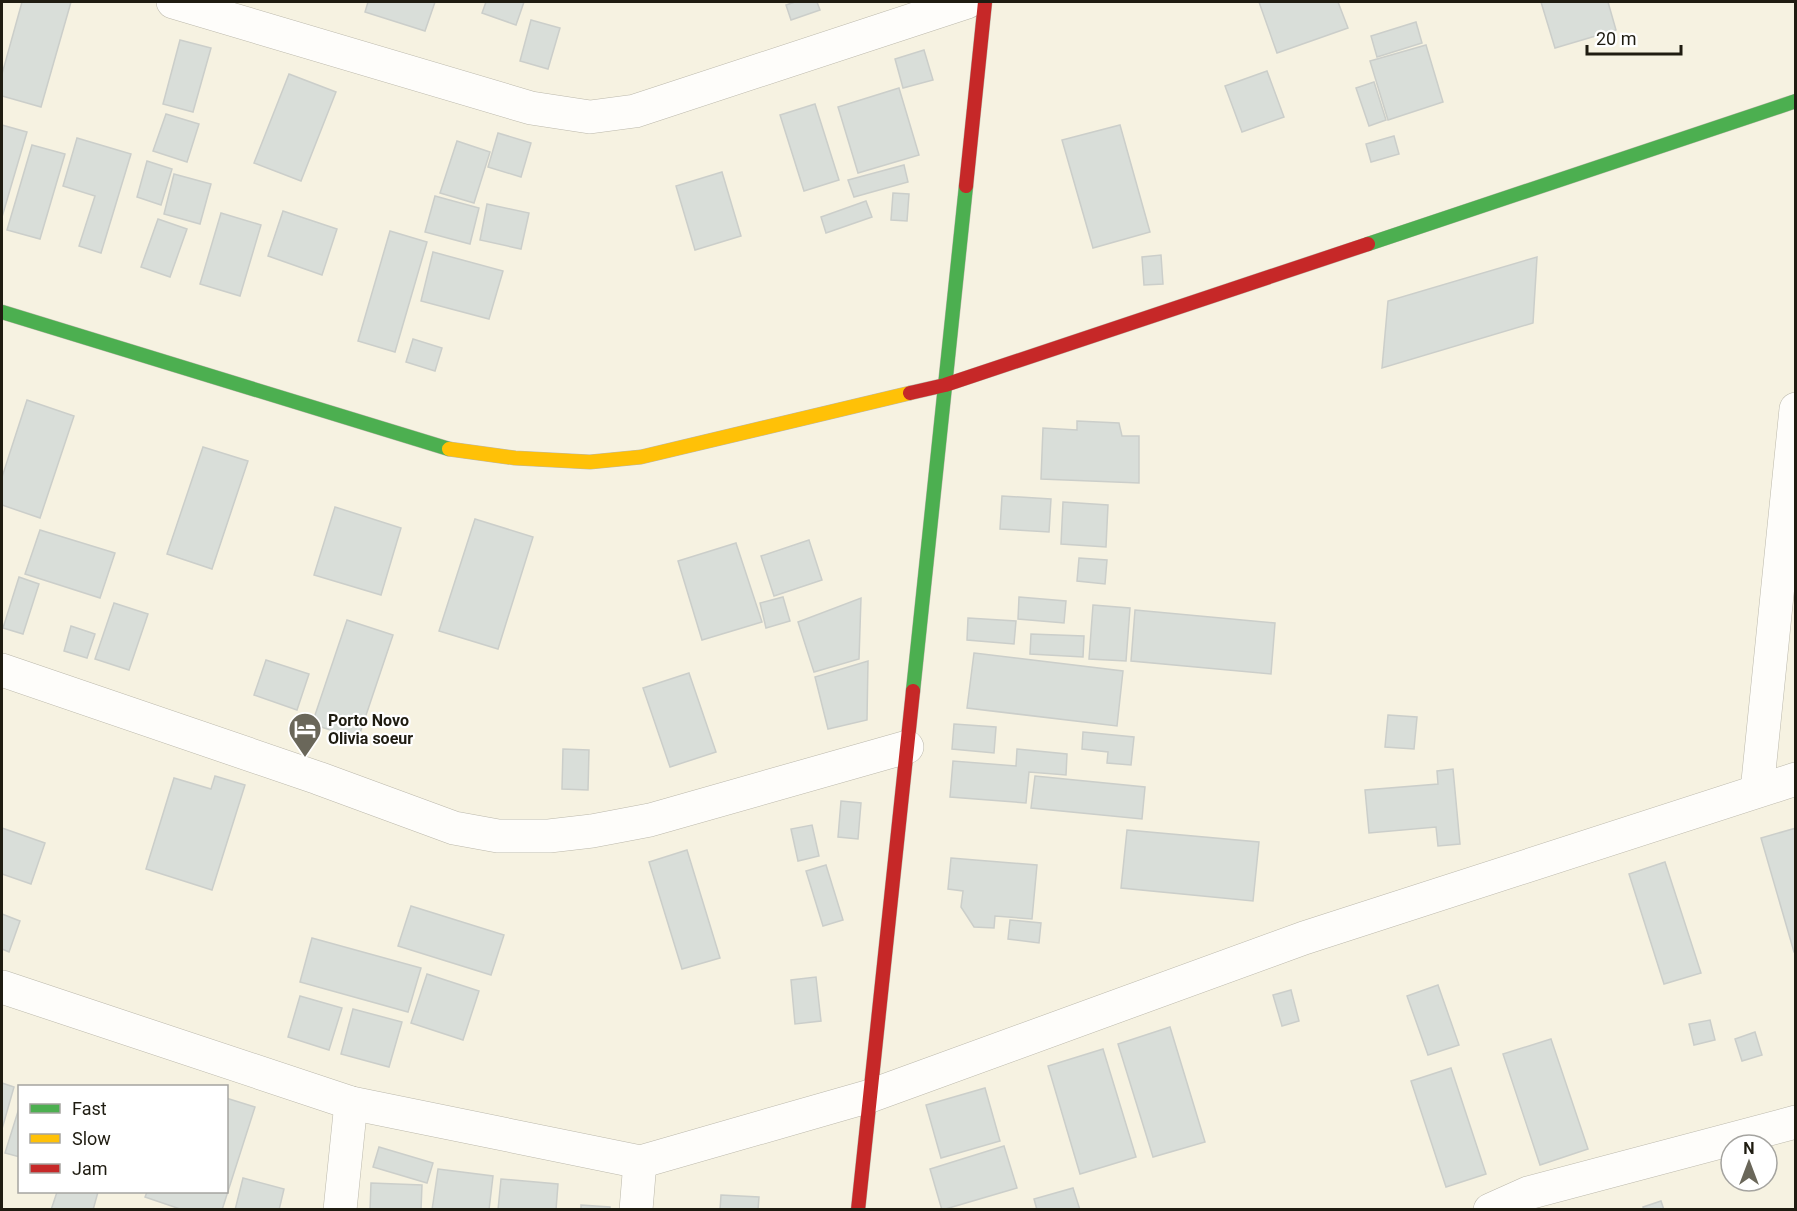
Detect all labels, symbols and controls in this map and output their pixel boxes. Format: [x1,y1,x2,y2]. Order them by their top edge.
scale bar [1587,18,1682,56]
text: 20 m [1596,28,1636,49]
hotel icon: Porto Novo Olivia soeur [287,711,323,758]
place label: Porto Novo Olivia soeur [328,711,413,748]
legend [18,1085,228,1193]
text: Fast [72,1098,107,1119]
text: Slow [72,1128,111,1149]
north arrow [1719,1133,1779,1193]
text: N [1743,1139,1755,1158]
text: Jam [72,1158,108,1179]

